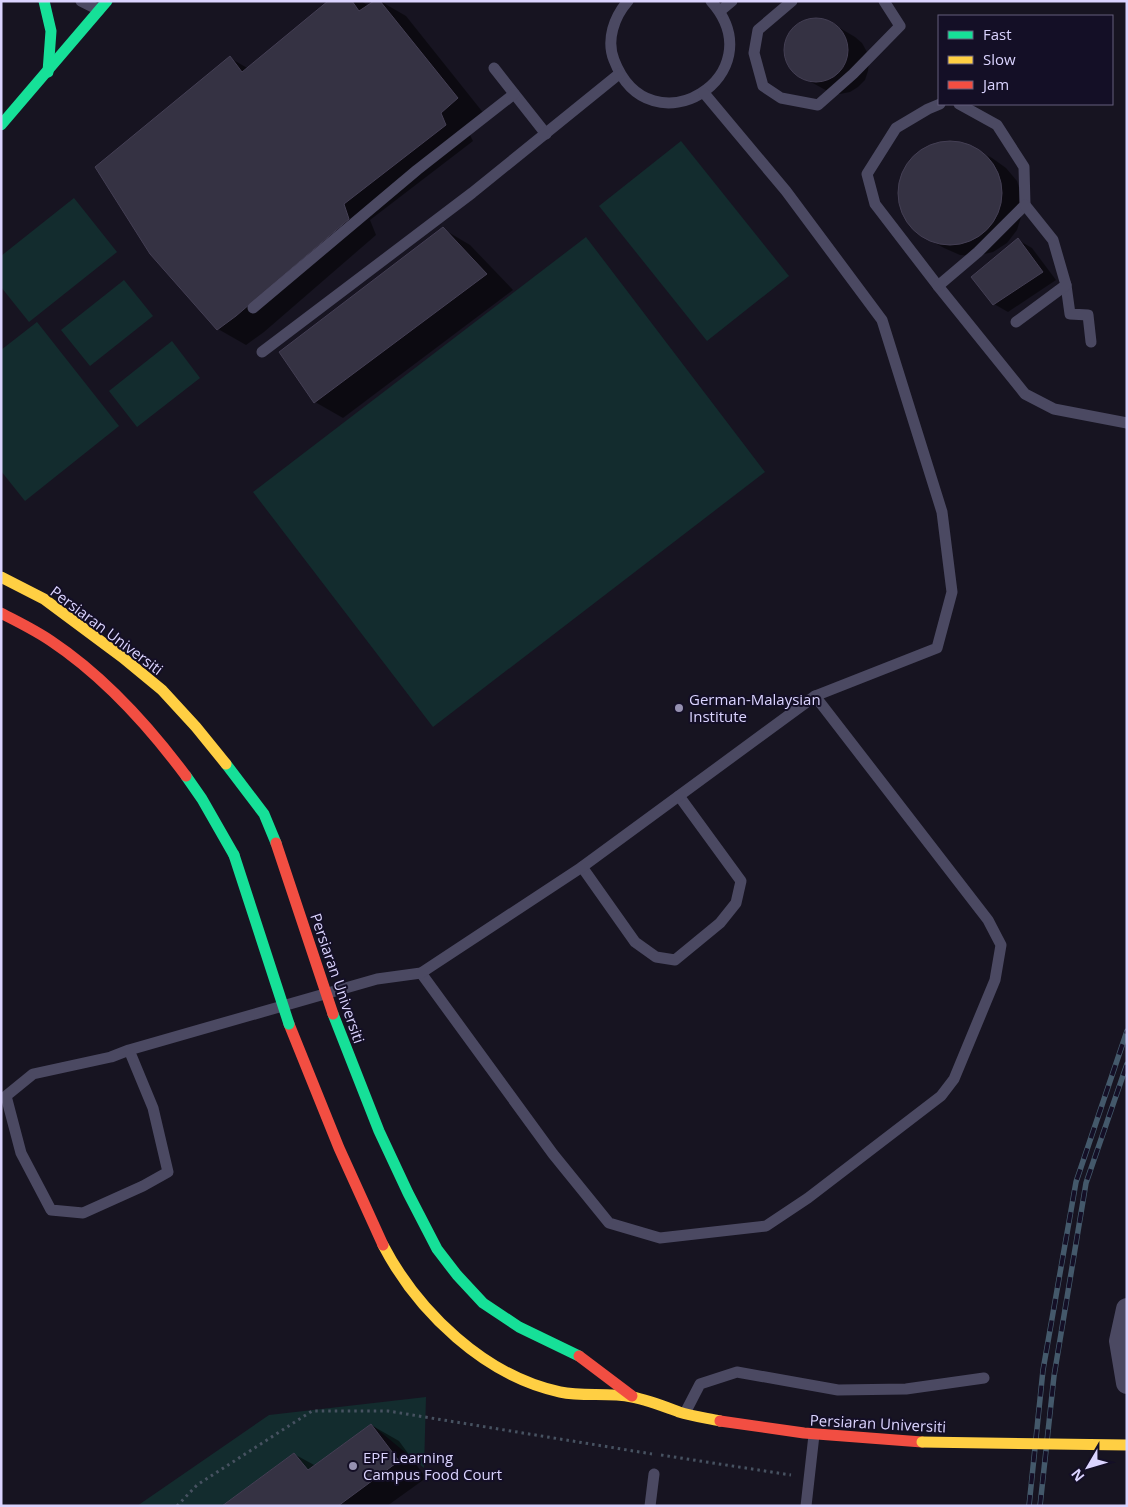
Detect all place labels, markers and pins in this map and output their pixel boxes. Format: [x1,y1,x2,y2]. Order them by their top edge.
place label: German-Malaysian Institute [689,689,821,726]
marker: German-Malaysian Institute [673,702,685,714]
place label: EPF Learning Campus Food Court [363,1447,502,1484]
marker: EPF Learning Campus Food Court [347,1460,359,1472]

